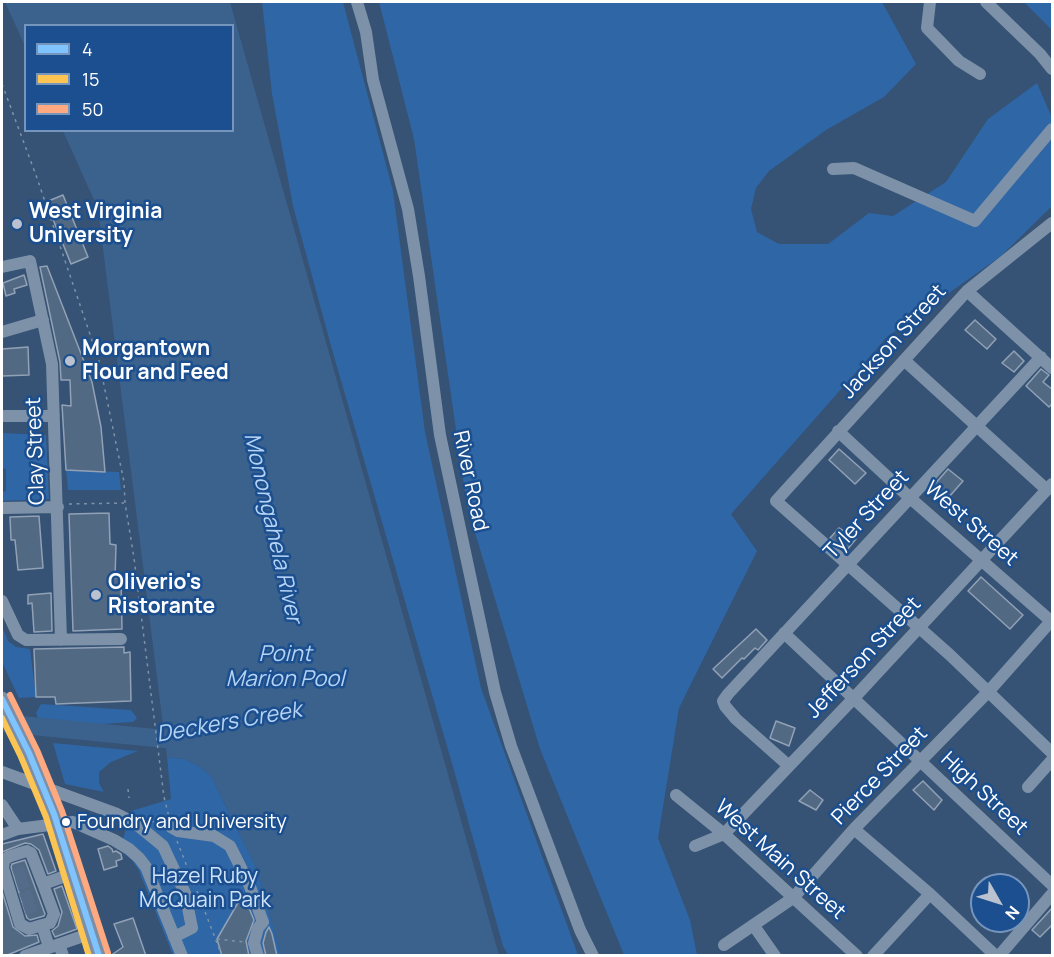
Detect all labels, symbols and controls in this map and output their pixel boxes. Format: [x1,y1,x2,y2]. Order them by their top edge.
legend [24,24,234,132]
text: 4 [82,37,93,61]
text: 15 [82,67,99,91]
text: 50 [82,97,103,121]
place label: West Virginia University [29,199,162,249]
marker: West Virginia University [10,217,24,231]
street label: Jackson Street [836,280,952,404]
place label: Morgantown Flour and Feed [82,336,229,386]
marker: Morgantown Flour and Feed [63,354,77,368]
street label: Clay Street [22,397,50,505]
street label: River Road [447,428,493,534]
water label: Monongahela River [237,430,307,626]
street label: Tyler Street [819,465,915,565]
street label: West Street [919,476,1023,572]
place label: Oliverio's Ristorante [108,570,215,620]
marker: Oliverio's Ristorante [89,588,103,602]
street label: Jefferson Street [801,592,927,724]
water label: Point Marion Pool [226,642,344,694]
water label: Deckers Creek [154,697,304,749]
street label: Pierce Street [827,722,933,830]
street label: High Street [935,747,1033,841]
street label: West Main Street [710,795,850,925]
place label: Foundry and University [77,810,287,834]
marker: Foundry and University [60,816,72,828]
park label: Hazel Ruby McQuain Park [139,864,271,914]
north arrow [970,873,1030,933]
text: N [1000,902,1025,924]

